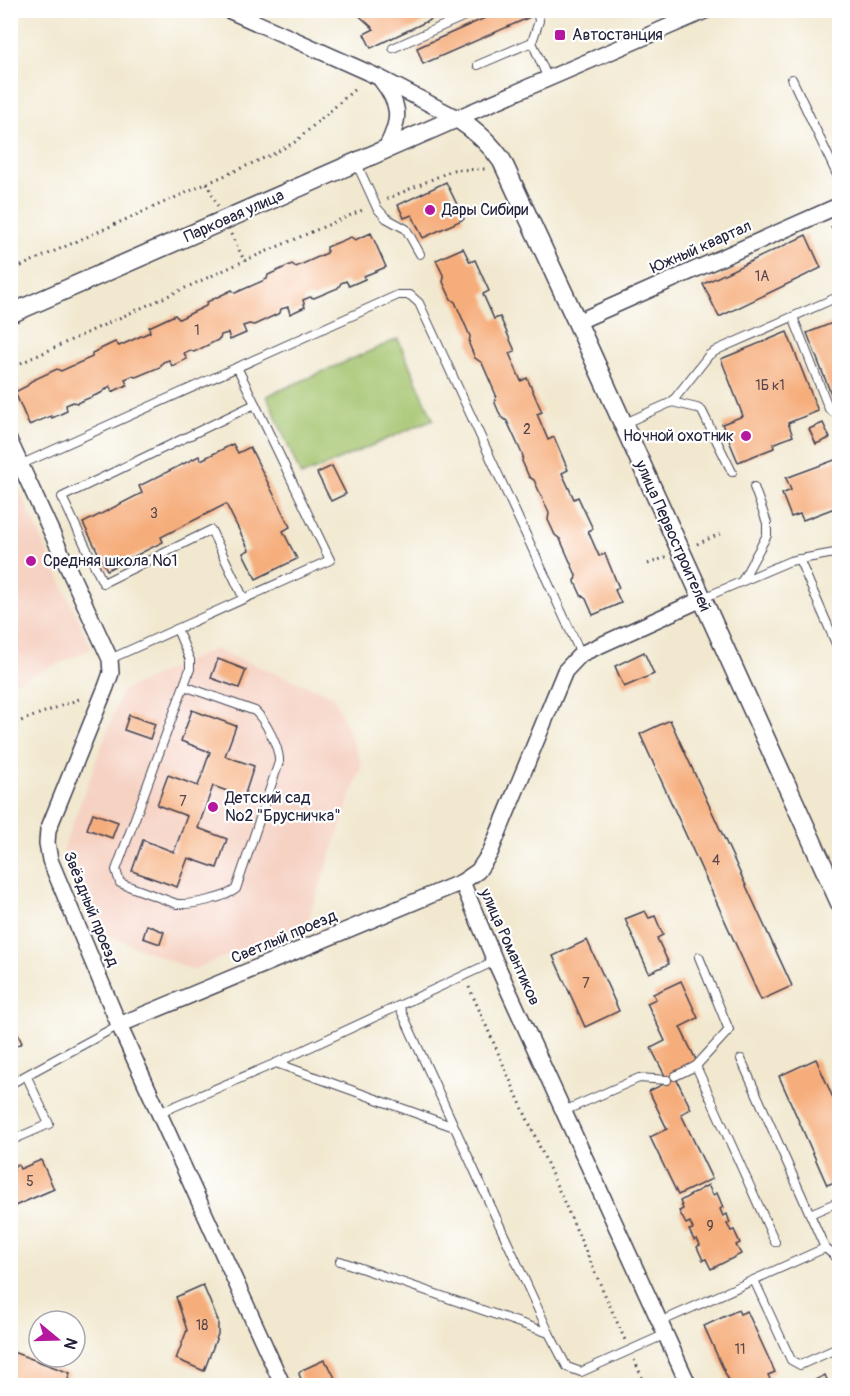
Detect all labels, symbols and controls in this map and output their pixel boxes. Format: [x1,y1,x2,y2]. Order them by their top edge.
place label: Автостанция [572,25,663,45]
marker: Автостанция [553,28,567,42]
street label: Парковая улица [181,185,287,247]
place label: Дары Сибири [441,200,528,220]
marker: Дары Сибири [423,203,437,217]
street label: Южный квартал [647,216,755,278]
house number: 1А [755,268,769,285]
house number: 1 [194,322,200,339]
house number: 1Б к1 [755,377,785,394]
house number: 2 [523,421,531,438]
place label: Ночной охотник [623,426,734,446]
marker: Ночной охотник [739,429,753,443]
street label: улица Первостроителей [630,456,715,615]
house number: 3 [150,505,158,522]
place label: Средняя школа №1 [43,551,178,571]
marker: Средняя школа №1 [24,554,38,568]
place label: Детский сад №2 "Брусничка" [224,788,341,826]
house number: 7 [179,793,187,810]
marker: Детский сад №2 "Брусничка" [206,800,220,814]
street label: Звёздный проезд [59,849,123,970]
house number: 4 [712,852,720,869]
street label: улица Романтиков [475,885,545,1008]
street label: Светлый проезд [228,906,340,968]
house number: 7 [582,975,590,992]
house number: 5 [26,1173,34,1190]
house number: 9 [706,1218,714,1235]
north arrow [27,1309,87,1369]
house number: 18 [196,1317,208,1334]
text: N [59,1335,81,1352]
house number: 11 [735,1341,745,1358]

